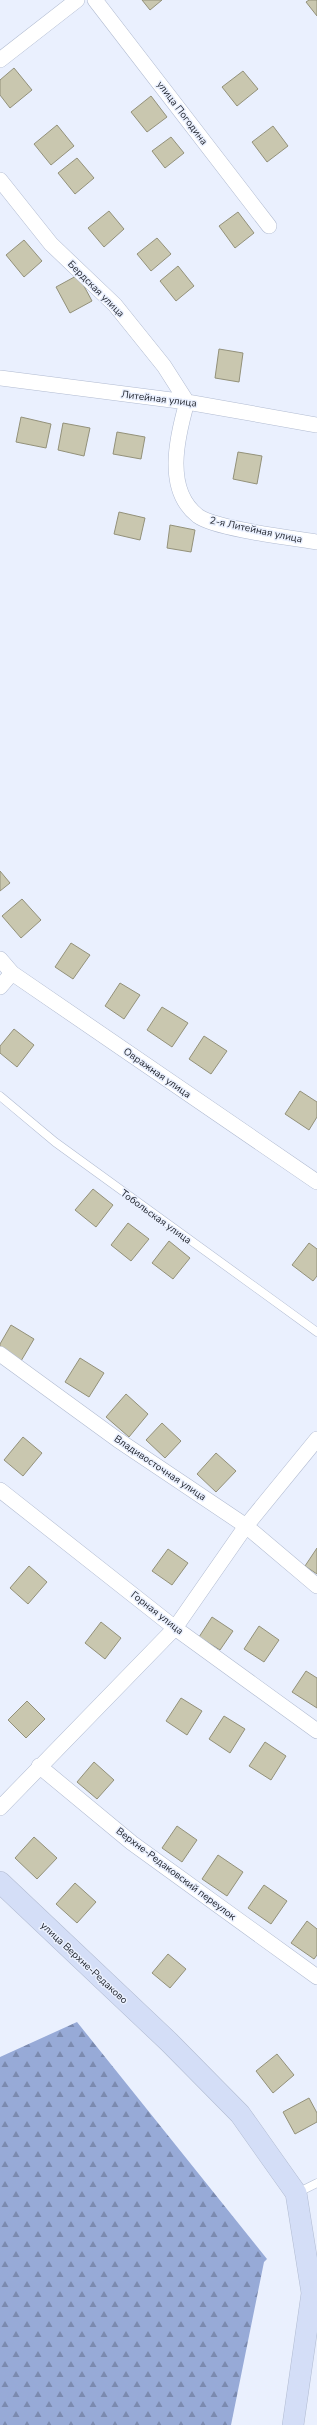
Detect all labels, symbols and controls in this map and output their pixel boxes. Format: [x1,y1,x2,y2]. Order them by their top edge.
street label: улица Погодина [153,78,211,148]
street label: Бердская улица [64,257,128,321]
street label: Литейная улица [120,387,198,411]
street label: 2-я Литейная улица [208,513,304,547]
street label: Овражная улица [120,1044,194,1102]
street label: Тобольская улица [118,1187,194,1247]
street label: Владивосточная улица [111,1432,209,1504]
street label: Горная улица [128,1588,186,1638]
street label: Верхне-Редаковский переулок [113,1824,239,1924]
street label: улица Верхне-Редаково [37,1919,131,2007]

